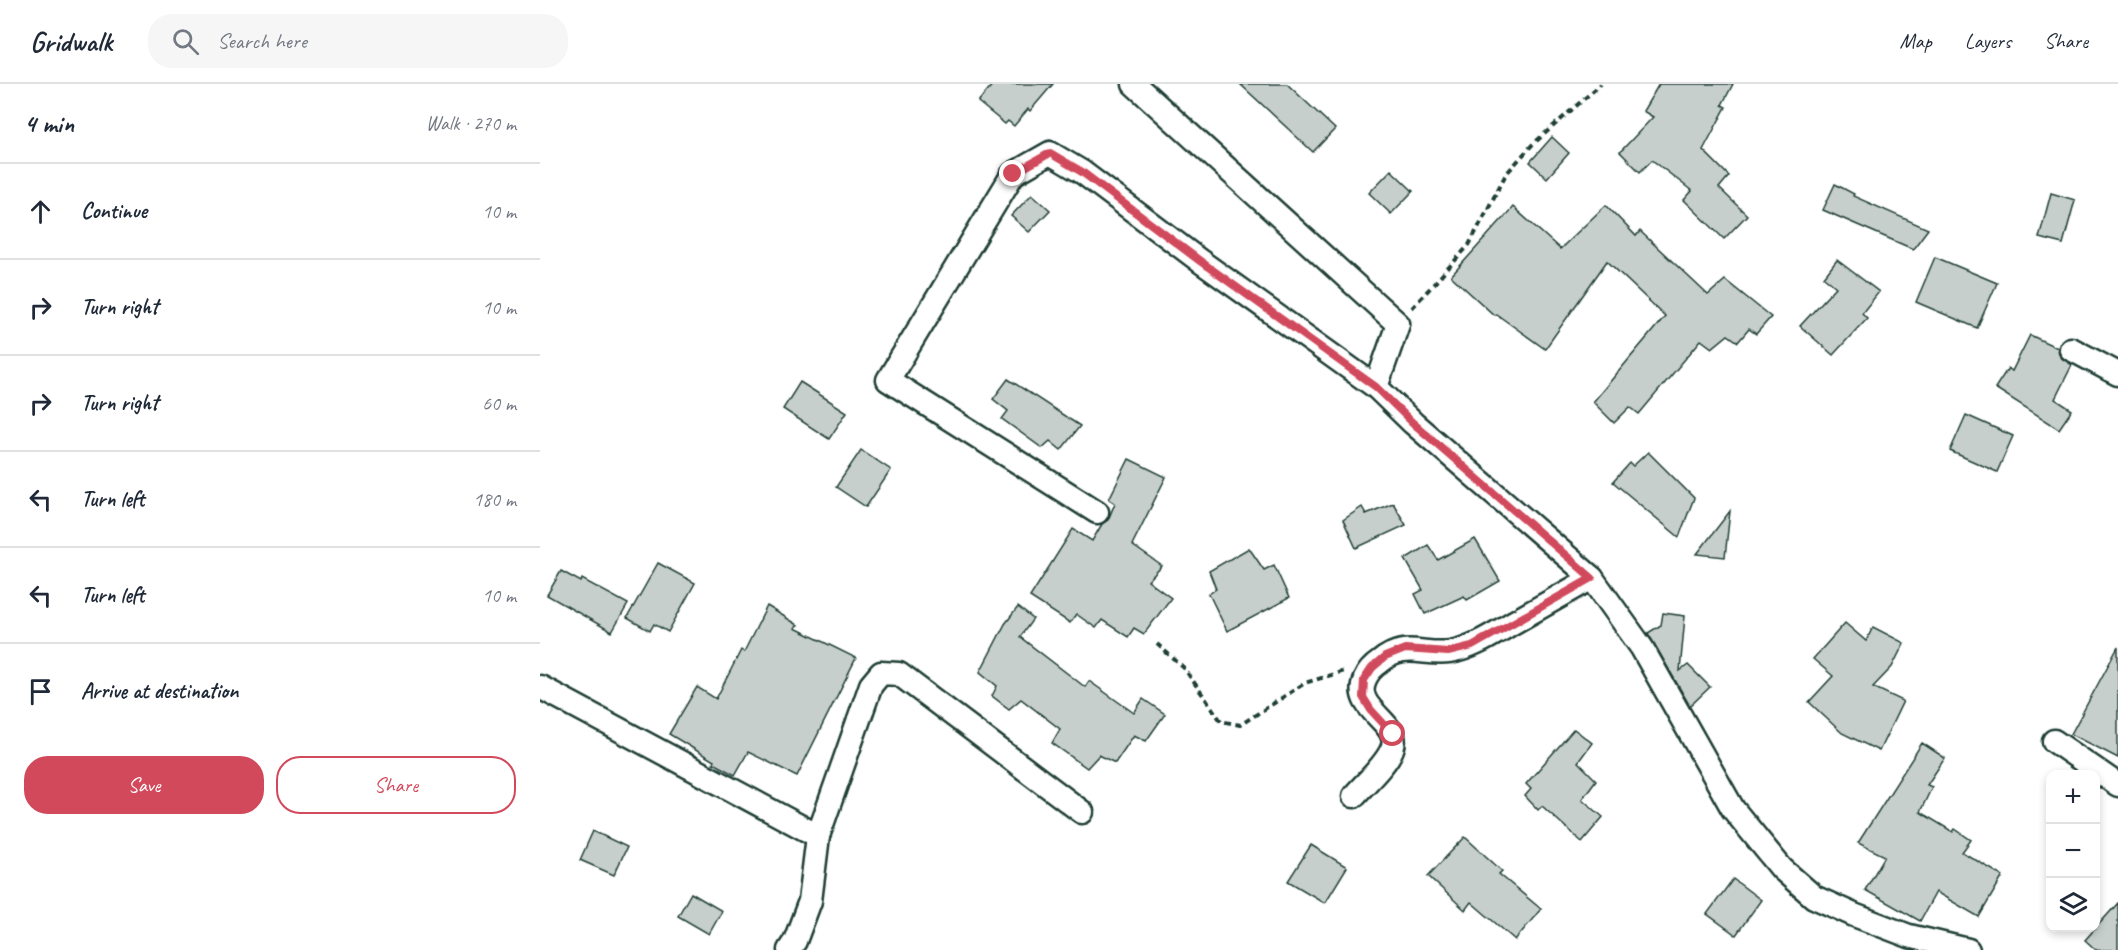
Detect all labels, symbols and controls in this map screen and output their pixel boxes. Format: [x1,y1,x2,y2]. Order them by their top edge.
search box [148,14,568,68]
text: Gridwalk [30,24,112,59]
icon: search [169,25,202,58]
text: Search here [217,27,307,55]
text: Map [1899,28,1932,54]
text: Layers [1965,28,2011,54]
text: Share [2044,28,2088,54]
text: 4 min [24,107,74,140]
text: Walk · 270 m [426,111,516,136]
route end [999,160,1025,186]
icon: ahead [24,195,57,228]
text: Continue [81,197,147,225]
text: 10 m [482,199,516,224]
icon: right [24,291,57,324]
text: Turn right [81,293,158,321]
text: 10 m [482,295,516,320]
icon: right [24,387,57,420]
text: Turn right [81,389,158,417]
text: 60 m [482,391,516,416]
icon: left [24,483,57,516]
text: Turn left [81,485,145,513]
text: 180 m [473,487,516,512]
icon: left [24,579,57,612]
text: Turn left [81,581,145,609]
text: 10 m [482,583,516,608]
icon: arrive [24,675,57,708]
text: Arrive at destination [81,677,238,705]
route start [1379,720,1405,746]
button: Save [24,756,264,814]
button: Share [276,756,516,814]
map controls [2046,770,2100,932]
button: + [2046,770,2100,824]
button: − [2046,824,2100,878]
button: layers [2046,878,2100,932]

